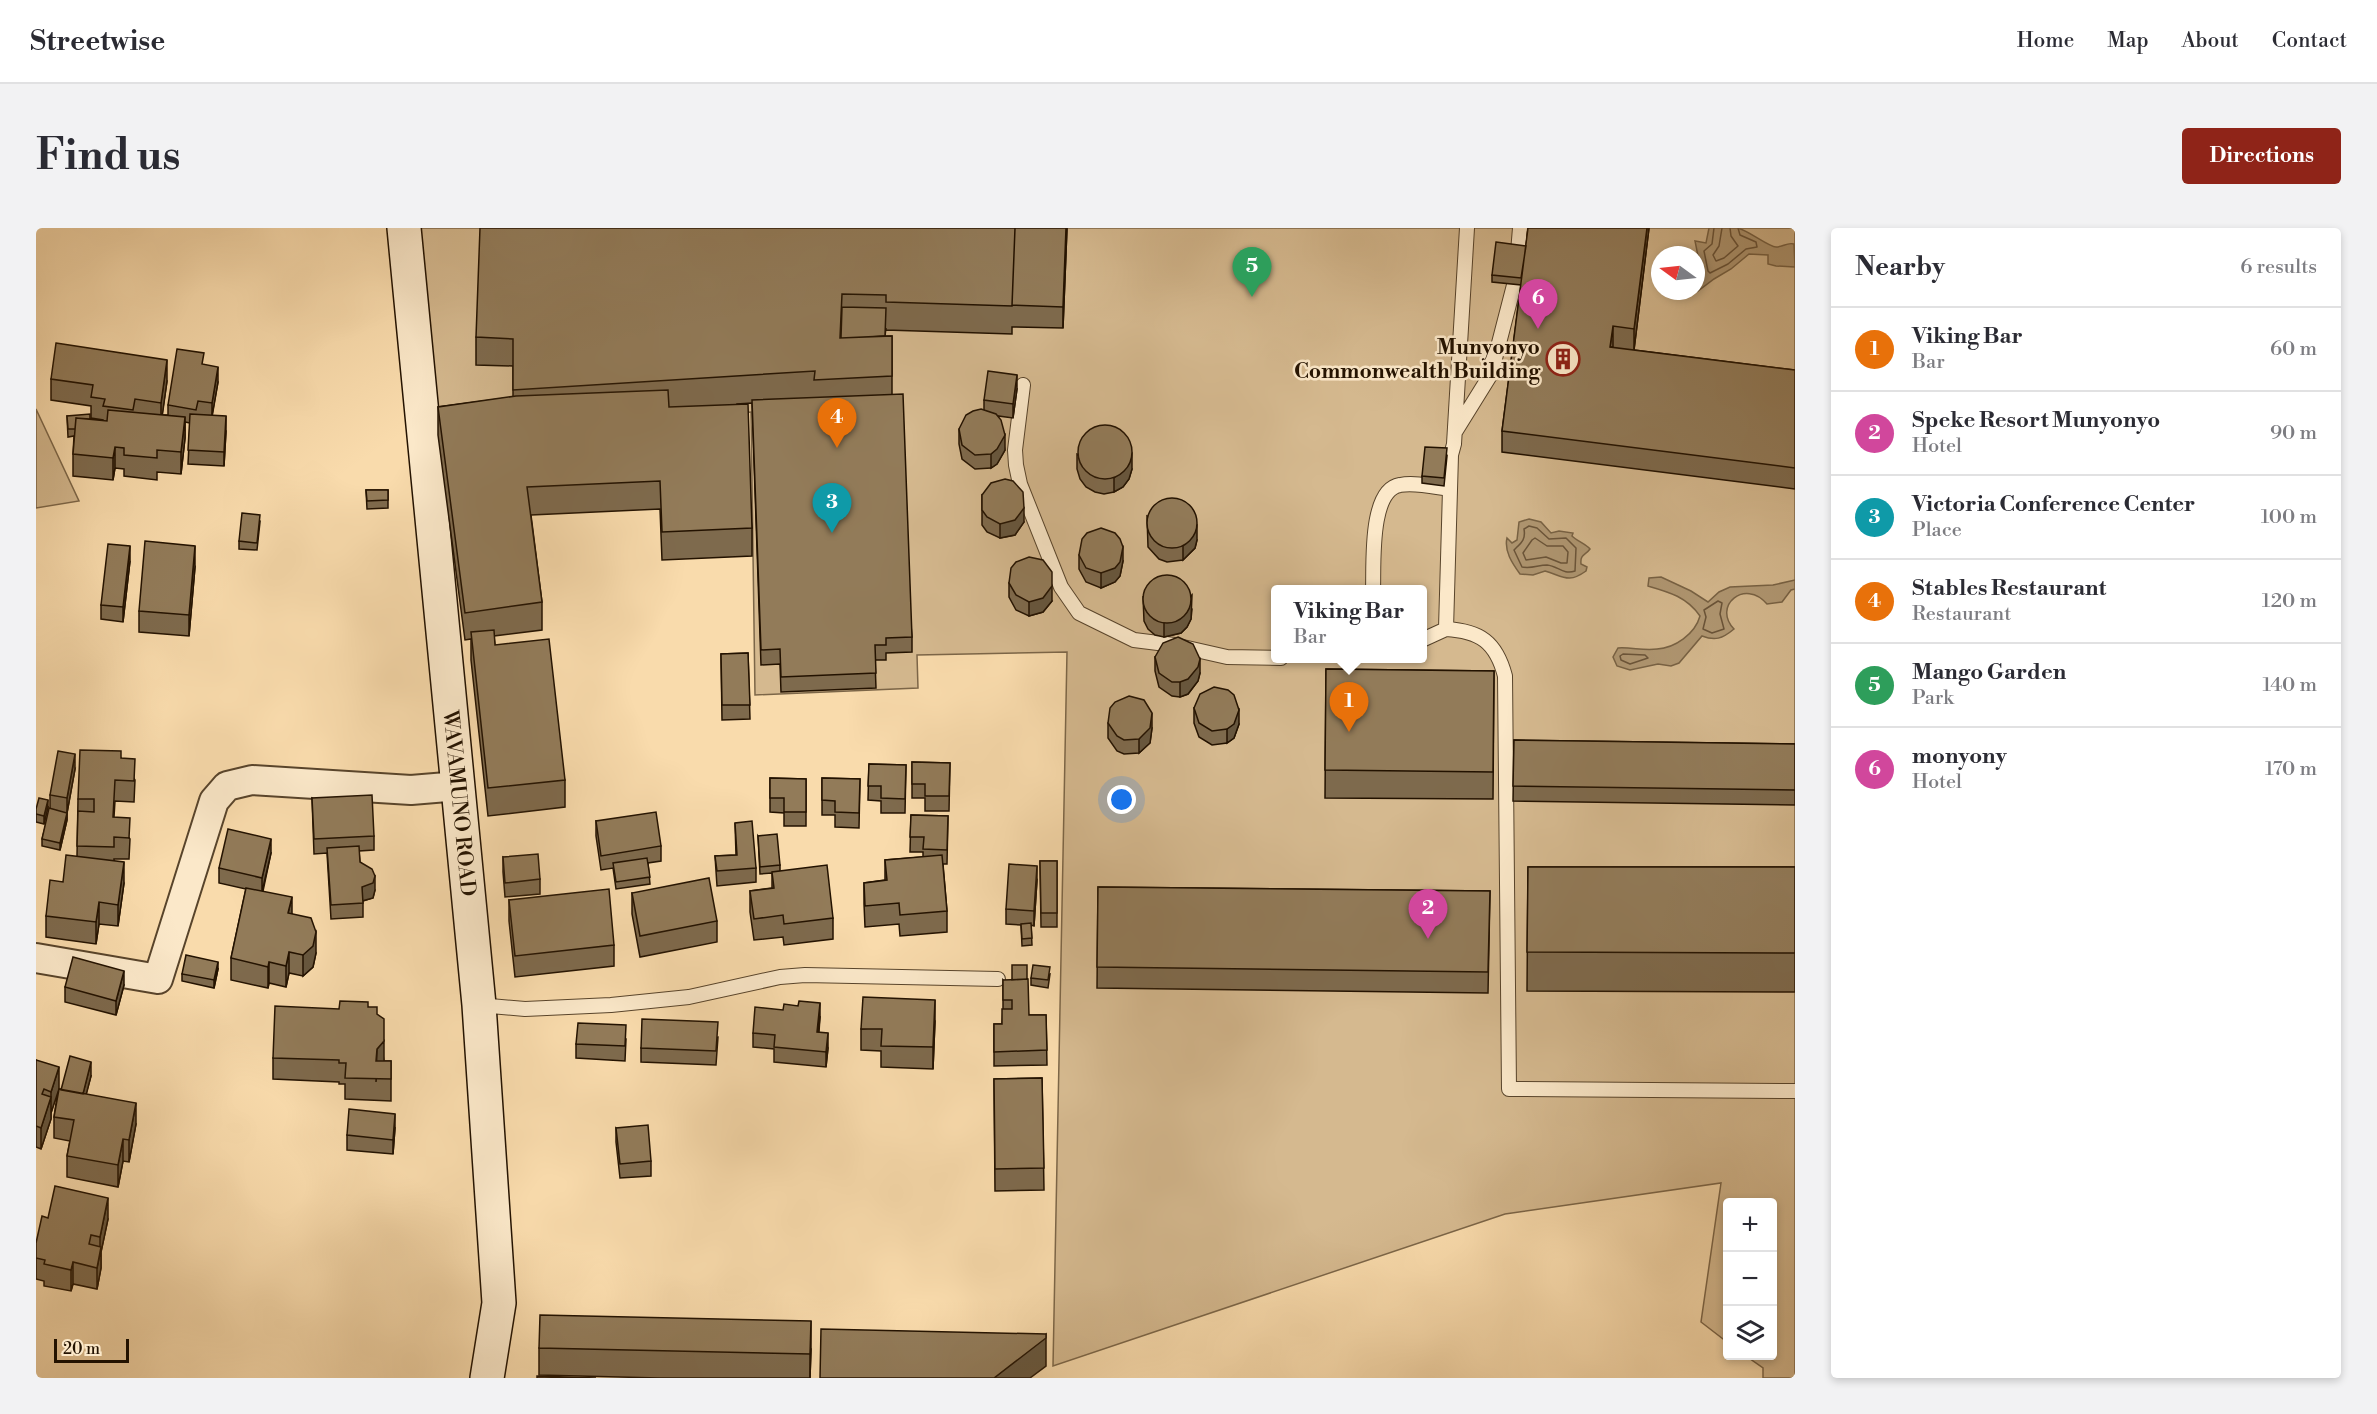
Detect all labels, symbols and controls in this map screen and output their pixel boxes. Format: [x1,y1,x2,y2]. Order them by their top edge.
text: Streetwise [30,24,165,59]
text: Home [2017,28,2074,54]
text: Map [2107,28,2149,54]
text: About [2182,28,2239,54]
text: Contact [2272,28,2347,54]
button: Directions [2182,128,2341,184]
text: Find us [36,130,180,183]
north arrow [1651,246,1705,300]
pin: 5 [1232,248,1272,297]
text: Nearby [1855,251,1945,283]
text: 6 results [2240,255,2317,280]
pin: 6 [1518,279,1558,329]
text: Viking Bar [1912,323,2023,350]
place label: Munyonyo Commonwealth Building [1294,335,1541,385]
text: 1 [1870,337,1879,362]
text: 60 m [2270,337,2317,362]
building icon: Munyonyo Commonwealth Building [1545,341,1581,377]
text: Bar [1912,350,1945,375]
pin: 4 [818,398,856,448]
text: Speke Resort Munyonyo [1912,407,2160,434]
text: 2 [1868,421,1881,446]
text: 90 m [2270,421,2317,446]
text: Hotel [1912,434,1962,459]
pin: 3 [812,484,852,533]
text: Victoria Conference Center [1912,491,2195,518]
text: 3 [1868,505,1881,530]
text: 100 m [2261,505,2317,530]
text: Place [1912,518,1962,543]
text: Stables Restaurant [1912,575,2106,602]
popup [1271,585,1427,663]
text: 4 [1868,589,1881,614]
text: 120 m [2262,589,2317,614]
text: Viking Bar [1294,598,1404,625]
text: Restaurant [1912,602,2011,627]
text: Bar [1294,625,1327,650]
text: Mango Garden [1912,659,2066,686]
text: 5 [1868,673,1881,698]
text: 140 m [2262,673,2317,698]
pin: 1 [1330,682,1368,732]
text: Park [1912,686,1954,711]
street label: WAVAMUNO ROAD [437,708,480,898]
text: monyony [1912,743,2007,770]
text: 6 [1868,757,1881,782]
text: 170 m [2265,757,2317,782]
text: Hotel [1912,770,1962,795]
your location [1107,785,1136,814]
pin: 2 [1408,890,1448,939]
map controls [1723,1198,1777,1360]
button: + [1723,1198,1777,1252]
button: − [1723,1252,1777,1306]
button: layers [1723,1306,1777,1360]
scale bar [54,1336,129,1364]
text: 20 m [63,1339,100,1359]

